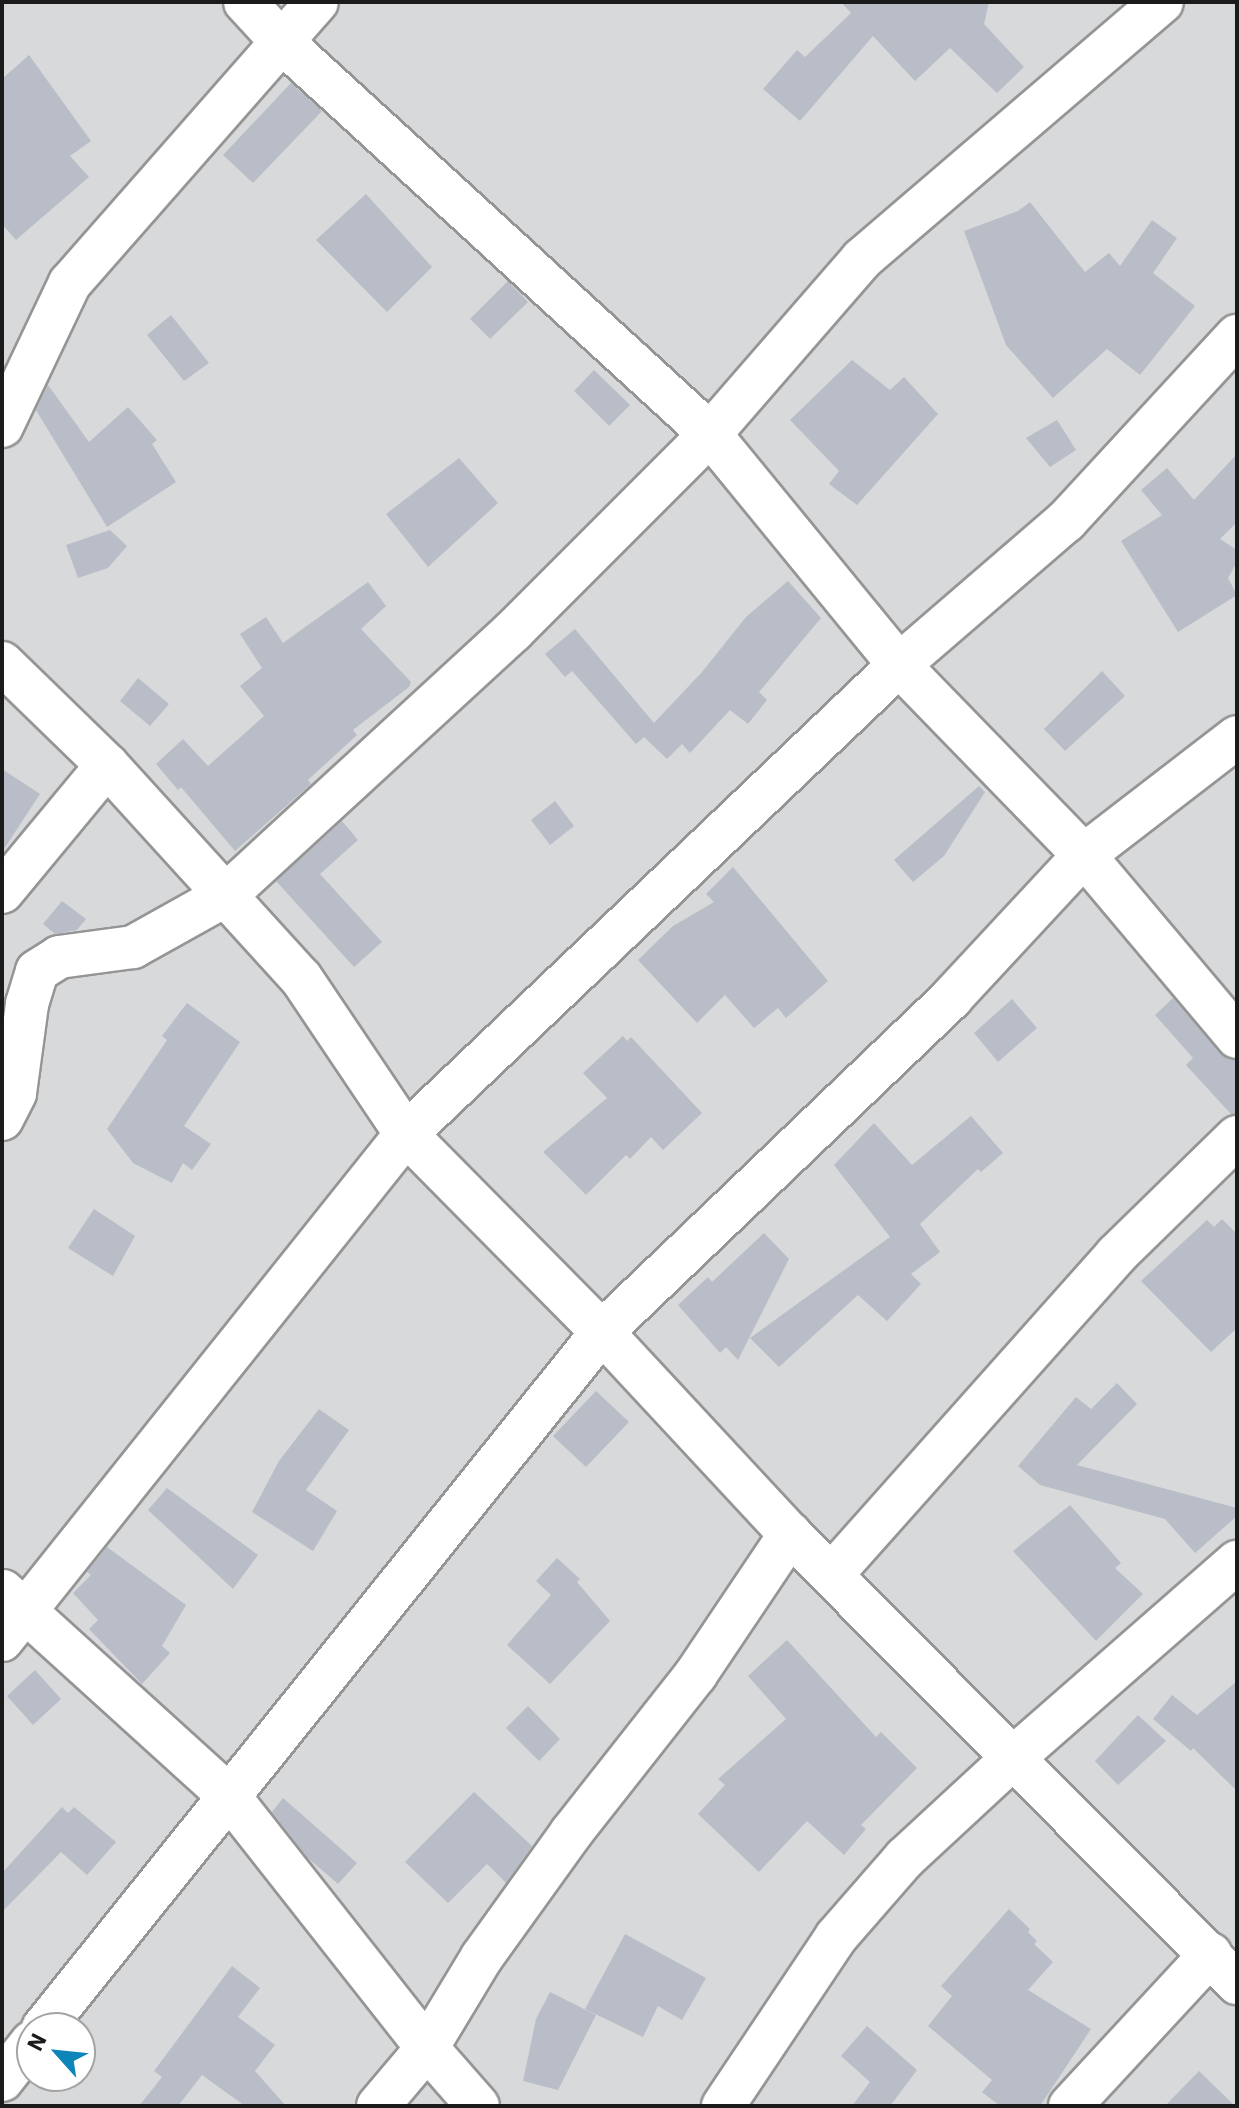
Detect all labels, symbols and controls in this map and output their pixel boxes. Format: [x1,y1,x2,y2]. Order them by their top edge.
north arrow [16,2012,96,2092]
text: N [19,2028,52,2055]

